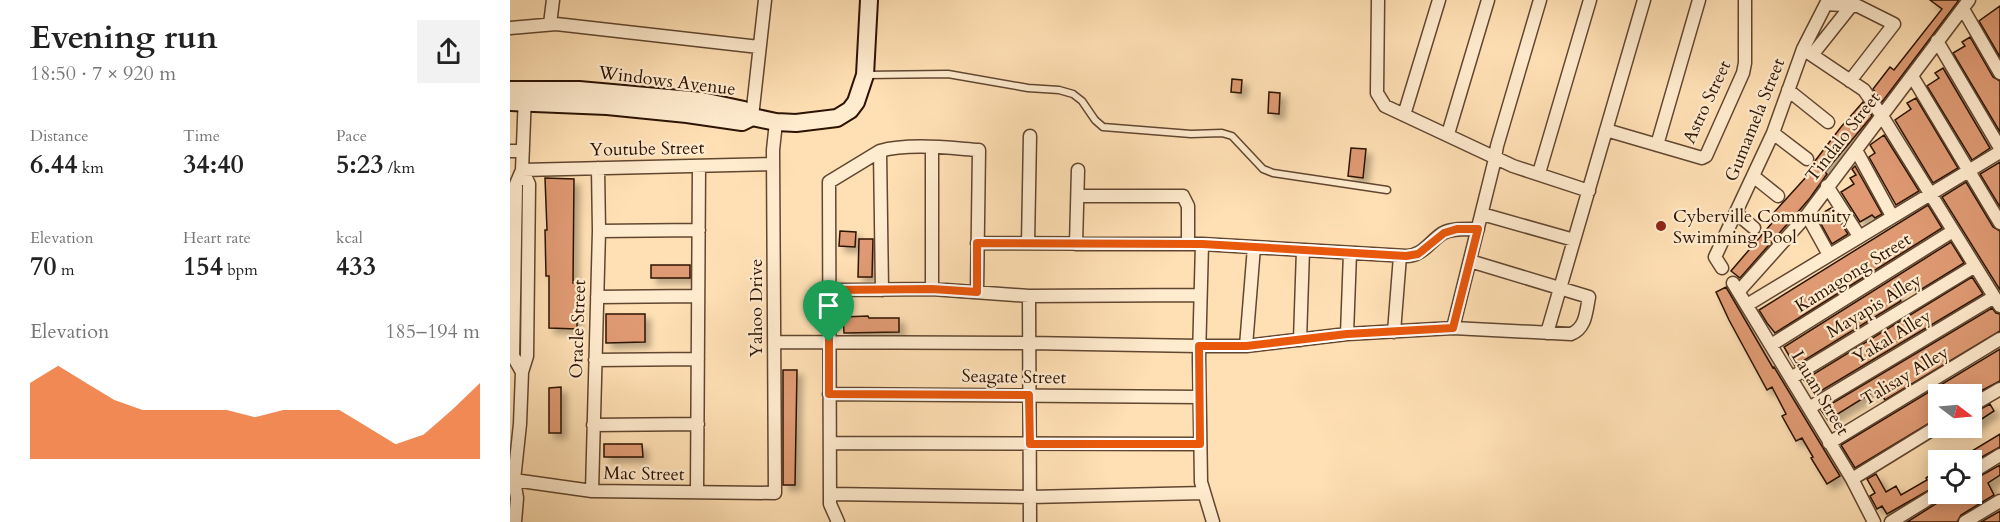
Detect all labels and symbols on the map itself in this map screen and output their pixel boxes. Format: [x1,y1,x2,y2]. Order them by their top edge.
street label: Gumamela Street [1719,54,1791,185]
street label: Astro Street [1677,56,1737,148]
street label: Windows Avenue [596,60,737,102]
street label: Tindalo Street [1800,86,1886,187]
street label: Youtube Street [590,135,705,162]
place label: Cyberville Community Swimming Pool [1673,204,1852,250]
marker: Cyberville Community Swimming Pool [1654,219,1668,233]
street label: Kamagong Street [1790,227,1916,319]
street label: Yahoo Drive [744,259,769,357]
street label: Mayapis Alley [1822,267,1927,344]
street label: Oracle Street [564,279,592,379]
pin [803,280,854,342]
street label: Yakal Alley [1848,303,1936,370]
street label: Talisay Alley [1856,340,1954,412]
street label: Lauan Street [1785,346,1855,440]
street label: Seagate Street [961,364,1067,390]
north arrow [1928,384,1982,438]
street label: Mac Street [603,461,685,487]

